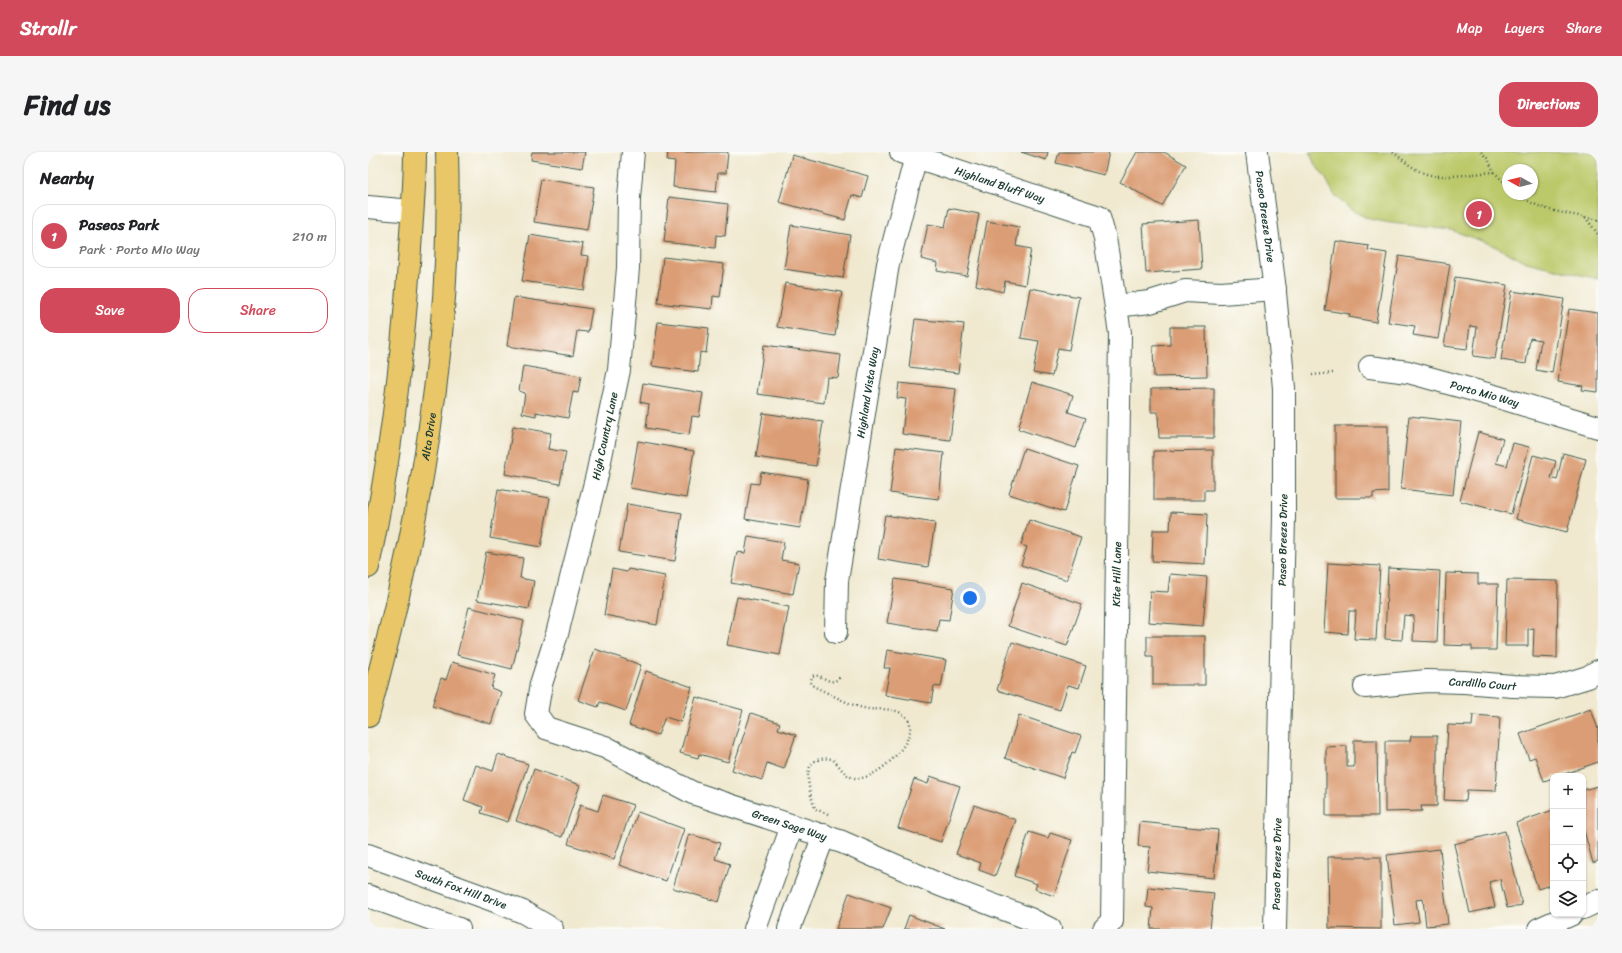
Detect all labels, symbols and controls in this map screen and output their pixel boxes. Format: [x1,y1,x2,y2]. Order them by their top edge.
text: Strollr [20,12,76,45]
text: Map [1457,16,1482,41]
text: Layers [1504,16,1544,41]
text: Share [1566,16,1602,41]
text: Find us [24,80,111,129]
button: Directions [1499,82,1598,127]
street label: Highland Bluff Way [952,161,1048,208]
text: Nearby [40,163,94,193]
north arrow [1502,164,1538,200]
street label: Paseo Breeze Drive [1250,169,1281,264]
pin: 1 [1466,199,1492,229]
text: Paseos Park [79,212,159,238]
text: 1 [51,225,57,248]
text: 210 m [292,225,327,248]
text: Park · Porto Mio Way [79,238,200,261]
button: Save [40,288,180,333]
button: Share [188,288,328,333]
street label: Highland Vista Way [851,345,884,439]
street label: Porto Mio Way [1448,375,1522,412]
street label: High Country Lane [586,390,624,482]
street label: Alta Drive [415,411,442,463]
street label: Paseo Breeze Drive [1273,493,1293,586]
street label: Kite Hill Lane [1107,541,1127,607]
your location [960,588,980,608]
street label: Cardillo Court [1449,672,1517,696]
map controls [1550,773,1586,917]
button: + [1550,773,1586,809]
street label: Green Sage Way [750,804,830,846]
button: − [1550,809,1586,845]
street label: Paseo Breeze Drive [1267,817,1287,910]
button: locate [1550,845,1586,881]
street label: South Fox Hill Drive [413,863,510,915]
button: layers [1550,881,1586,917]

